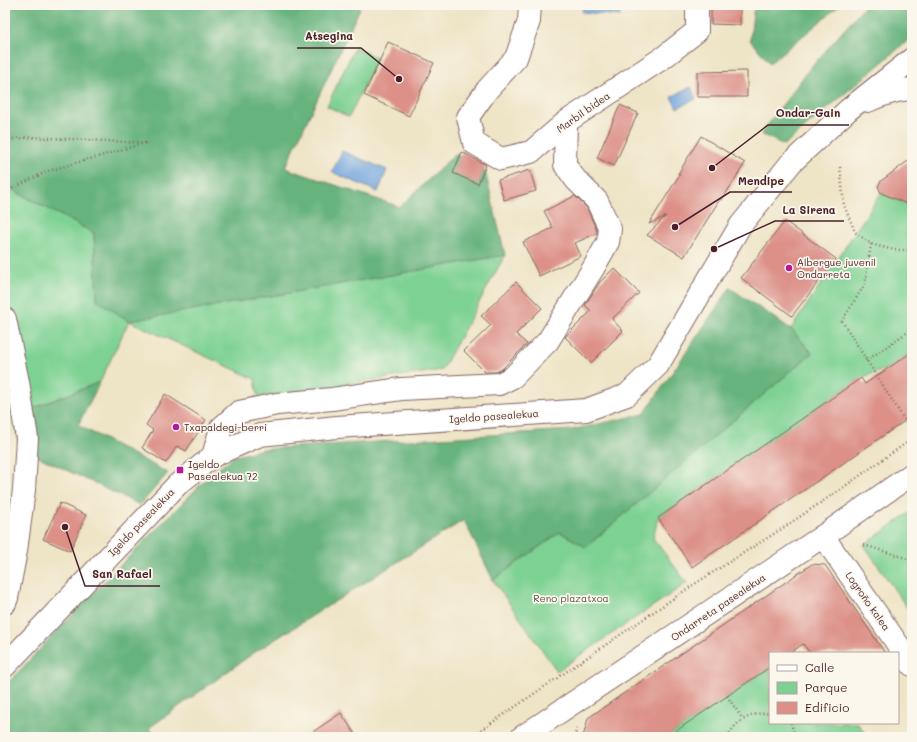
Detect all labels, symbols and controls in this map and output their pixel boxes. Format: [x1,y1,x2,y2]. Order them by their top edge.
callout: Atsegina [297,25,361,48]
text: Atsegina [305,28,353,43]
street label: Marbil bidea [553,88,613,136]
callout: Ondar-Gain [768,102,849,125]
text: Ondar-Gain [776,105,840,120]
callout: Mendipe [730,169,792,192]
text: Mendipe [738,173,784,188]
callout: La Sirena [775,198,844,221]
text: La Sirena [782,202,836,217]
place label: Albergue juvenil Ondarreta [797,255,876,281]
marker: Albergue juvenil Ondarreta [784,263,794,273]
street label: Igeldo pasealekua [449,406,539,426]
place label: Txapaldegi-berri [184,420,267,434]
marker: Txapaldegi-berri [171,422,181,432]
place label: Igeldo Pasealekua 72 [188,457,258,483]
marker: Igeldo Pasealekua 72 [175,465,185,475]
street label: Igeldo pasealekua [105,485,177,559]
callout: San Rafael [85,563,160,586]
text: San Rafael [92,566,152,581]
street label: Logroño kalea [842,569,894,633]
street label: Ondarreta pasealekua [668,570,768,644]
park label: Reno plazatxoa [533,591,609,605]
legend [769,652,899,724]
text: Calle [805,659,835,675]
text: Parque [805,679,848,695]
text: Edificio [805,699,849,715]

